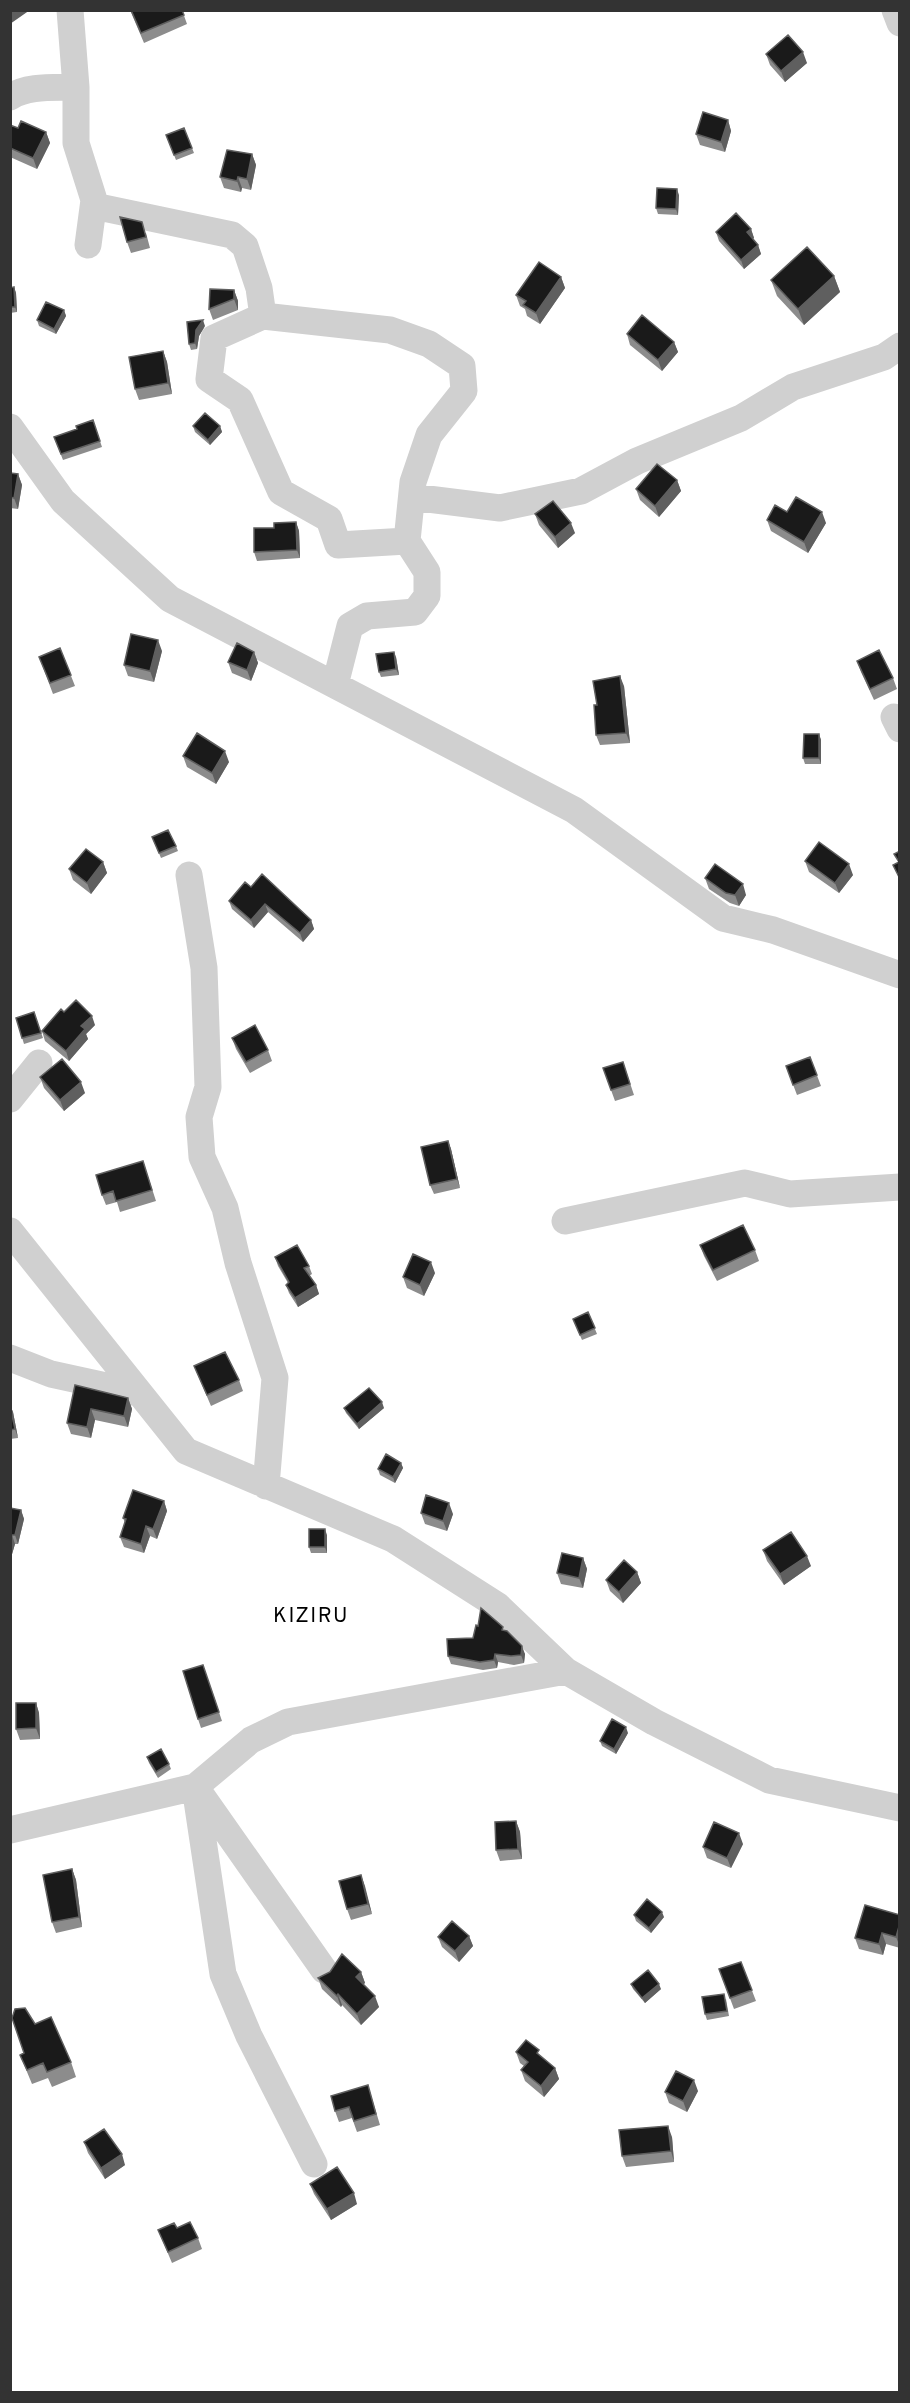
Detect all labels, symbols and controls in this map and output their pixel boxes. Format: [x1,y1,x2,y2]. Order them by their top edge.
district label: KIZIRU [273,1603,349,1630]

